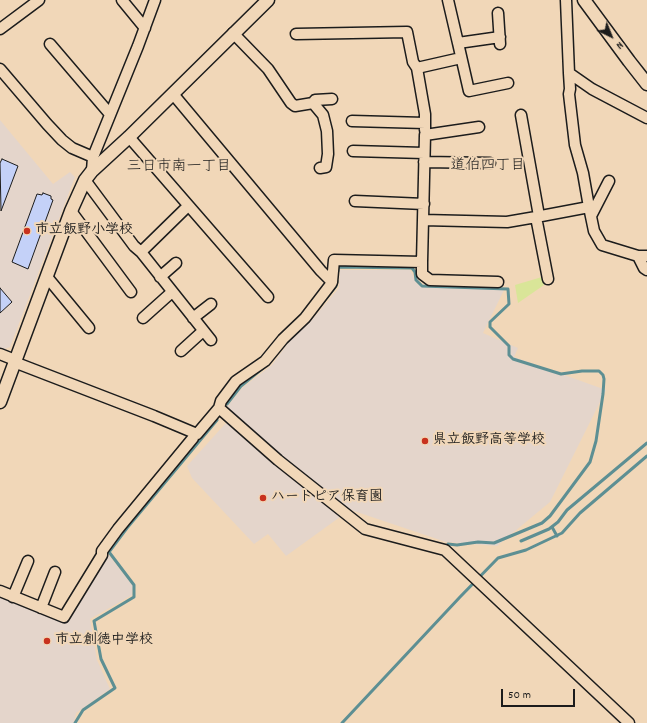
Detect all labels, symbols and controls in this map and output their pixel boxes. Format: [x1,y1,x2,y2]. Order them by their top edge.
north arrow [591,16,631,56]
text: N [612,37,627,52]
district label: 道伯四丁目 [451,158,525,176]
district label: 三日市南一丁目 [127,159,231,177]
place label: 市立飯野小学校 [35,223,133,239]
marker: 市立飯野小学校 [22,226,32,236]
place label: 県立飯野高等学校 [433,433,545,449]
marker: 県立飯野高等学校 [420,436,430,446]
place label: ハートピア保育園 [271,490,383,506]
marker: ハートピア保育園 [258,493,268,503]
place label: 市立創徳中学校 [55,633,153,649]
marker: 市立創徳中学校 [42,636,52,646]
scale bar [503,681,577,707]
text: 50 m [508,687,531,704]

